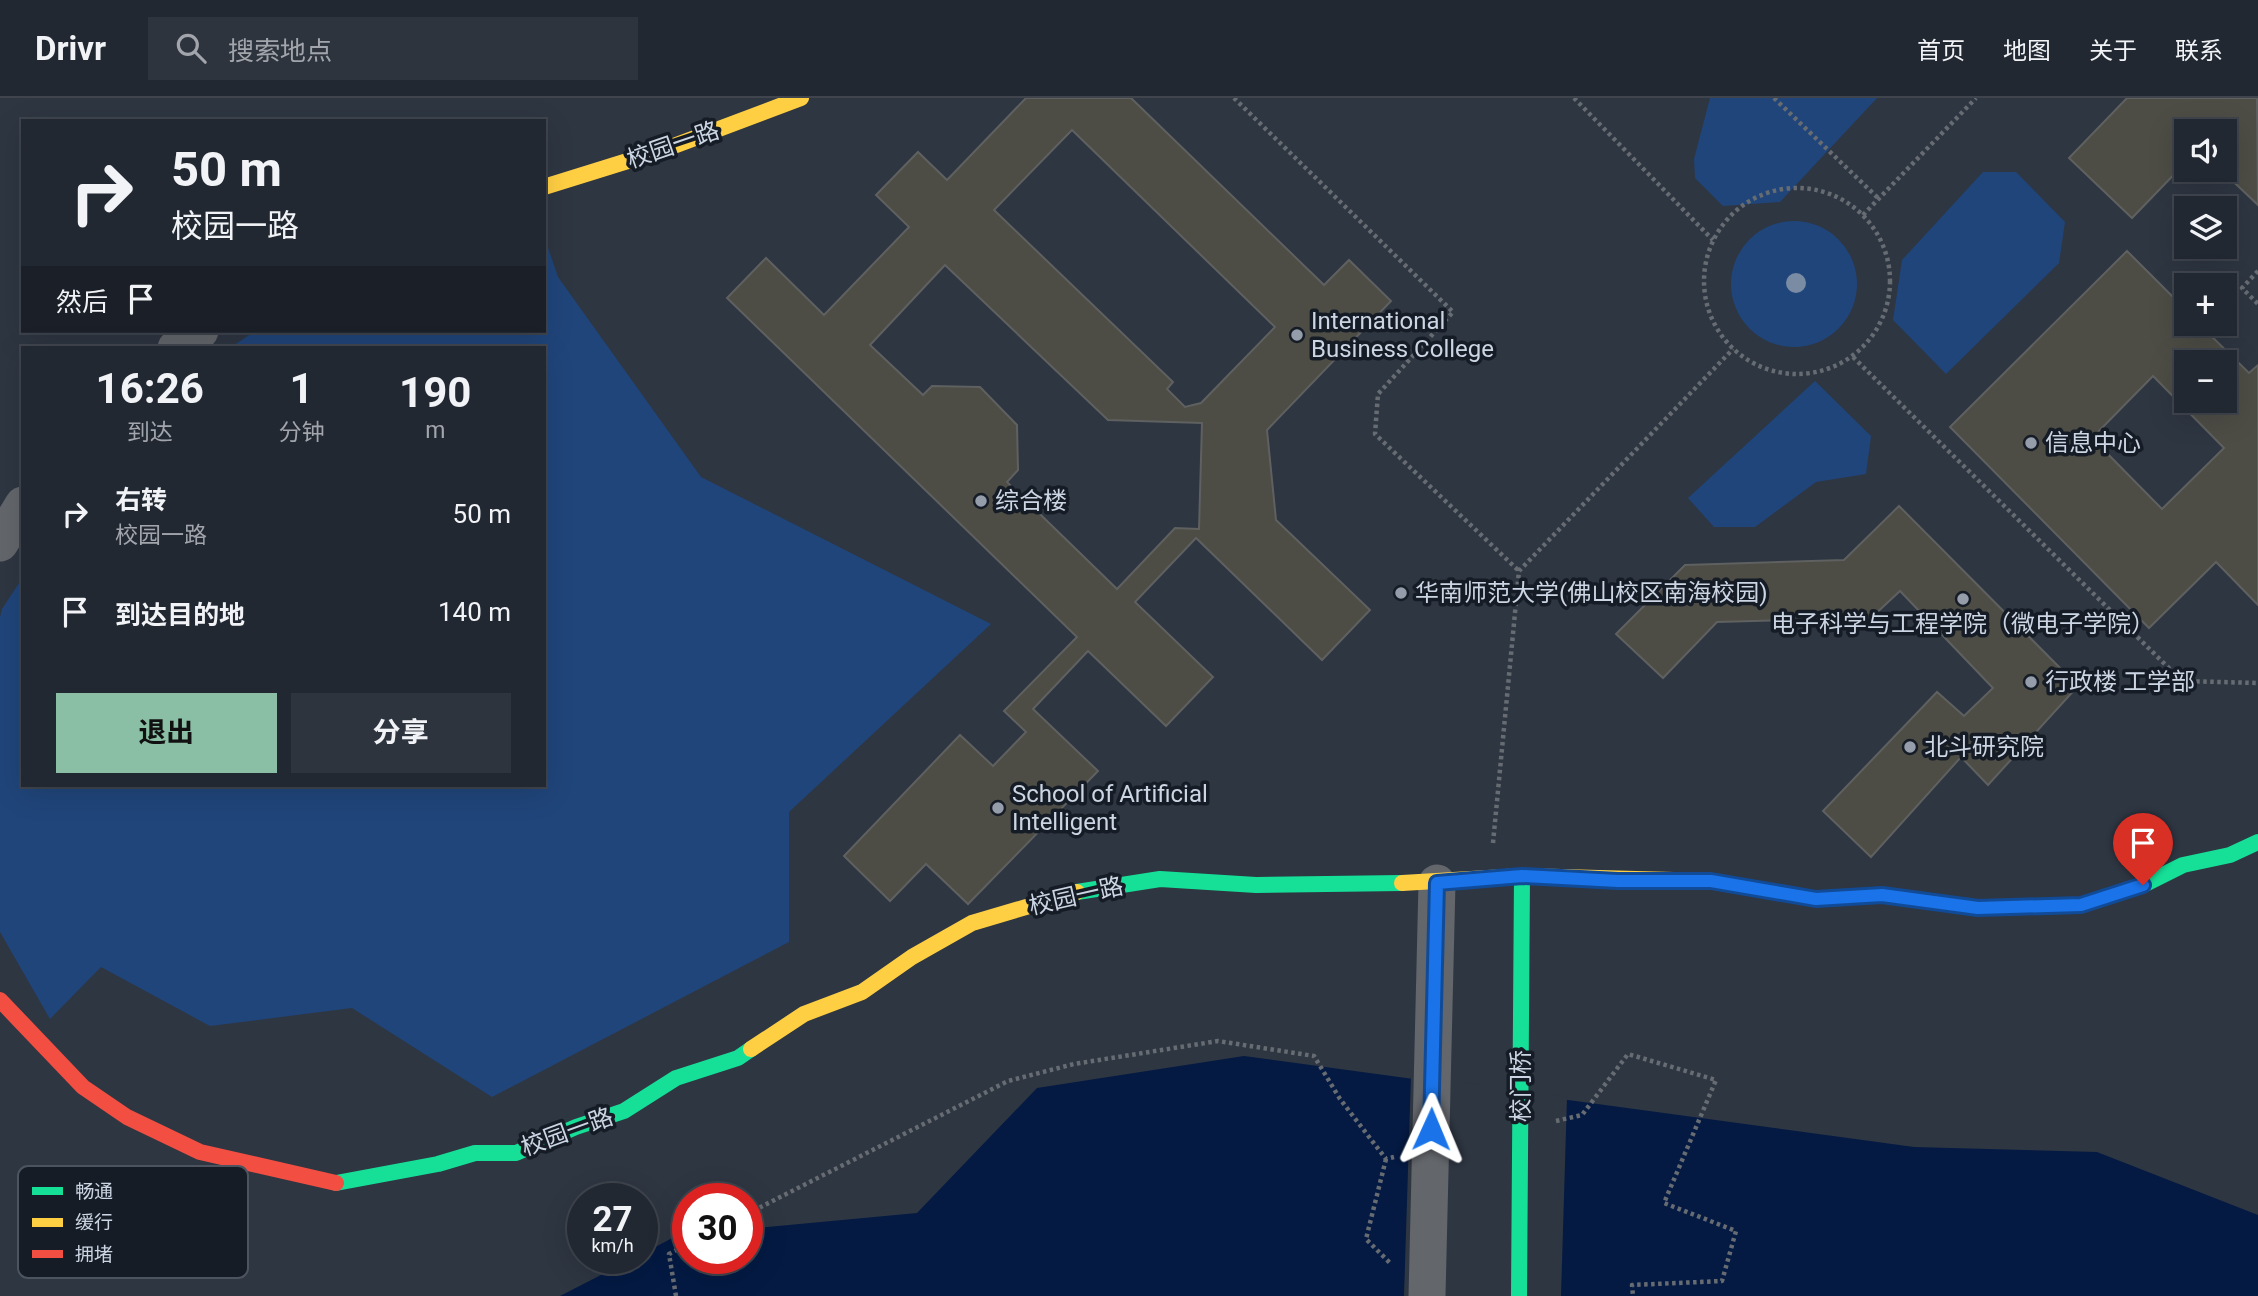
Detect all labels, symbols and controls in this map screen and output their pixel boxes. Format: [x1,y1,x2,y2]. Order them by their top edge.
search box [148,17,638,80]
text: Drivr [35,29,106,68]
icon: search [172,29,210,67]
text: 搜索地点 [228,36,332,66]
text: 首页 [1917,37,1965,65]
text: 地图 [2003,37,2051,65]
text: 关于 [2089,37,2137,65]
text: 联系 [2175,37,2223,65]
street label: 校园一路 [623,116,723,174]
map controls [2174,119,2237,413]
button: sound [2174,119,2237,182]
text: 50 m [171,141,282,198]
icon: right [56,147,147,238]
button: layers [2174,196,2237,259]
text: 校园一路 [171,207,299,245]
button: + [2174,273,2237,336]
icon: arrive [122,280,160,318]
text: 然后 [56,287,108,317]
place label: International Business College [1311,307,1494,363]
marker: International Business College [1289,327,1305,343]
button: − [2174,350,2237,413]
text: 16:26 [96,364,204,413]
text: 1 [289,364,314,413]
text: 190 [399,368,471,417]
text: m [425,417,445,444]
text: 到达 [127,419,173,446]
text: 分钟 [278,419,324,446]
place label: 信息中心 [2045,429,2141,457]
marker: 信息中心 [2023,435,2039,451]
text: 右转 [115,485,167,515]
place label: 综合楼 [995,487,1067,515]
marker: 综合楼 [973,493,989,509]
icon: right [56,495,94,533]
text: 50 m [453,499,511,529]
text: 校园一路 [115,522,207,549]
place label: 华南师范大学(佛山校区南海校园) [1415,579,1768,607]
marker: 华南师范大学(佛山校区南海校园) [1393,585,1409,601]
marker: 电子科学与工程学院（微电子学院） [1955,591,1971,607]
icon: arrive [56,593,94,631]
text: 140 m [438,597,511,627]
text: 到达目的地 [115,600,245,630]
place label: 电子科学与工程学院（微电子学院） [1771,610,2155,638]
place label: 行政楼 工学部 [2045,668,2195,696]
marker: 行政楼 工学部 [2023,674,2039,690]
button: 退出 [56,693,277,773]
button: 分享 [291,693,511,773]
place label: 北斗研究院 [1924,733,2044,761]
marker: 北斗研究院 [1902,739,1918,755]
place label: School of Artificial Intelligent [1012,780,1208,836]
marker: School of Artificial Intelligent [990,800,1006,816]
pin [2113,813,2173,885]
icon: arrive [2124,824,2162,862]
street label: 校园一路 [1026,872,1126,920]
street label: 校门桥 [1507,1050,1535,1122]
position arrow [1394,1092,1468,1166]
street label: 校园一路 [517,1102,617,1162]
legend [18,1166,248,1278]
text: 畅通 [75,1180,113,1203]
speed limit sign: 30 [672,1183,763,1274]
text: 27 [592,1199,633,1240]
text: 缓行 [75,1211,113,1234]
text: km/h [591,1235,634,1256]
text: 拥堵 [75,1243,113,1266]

